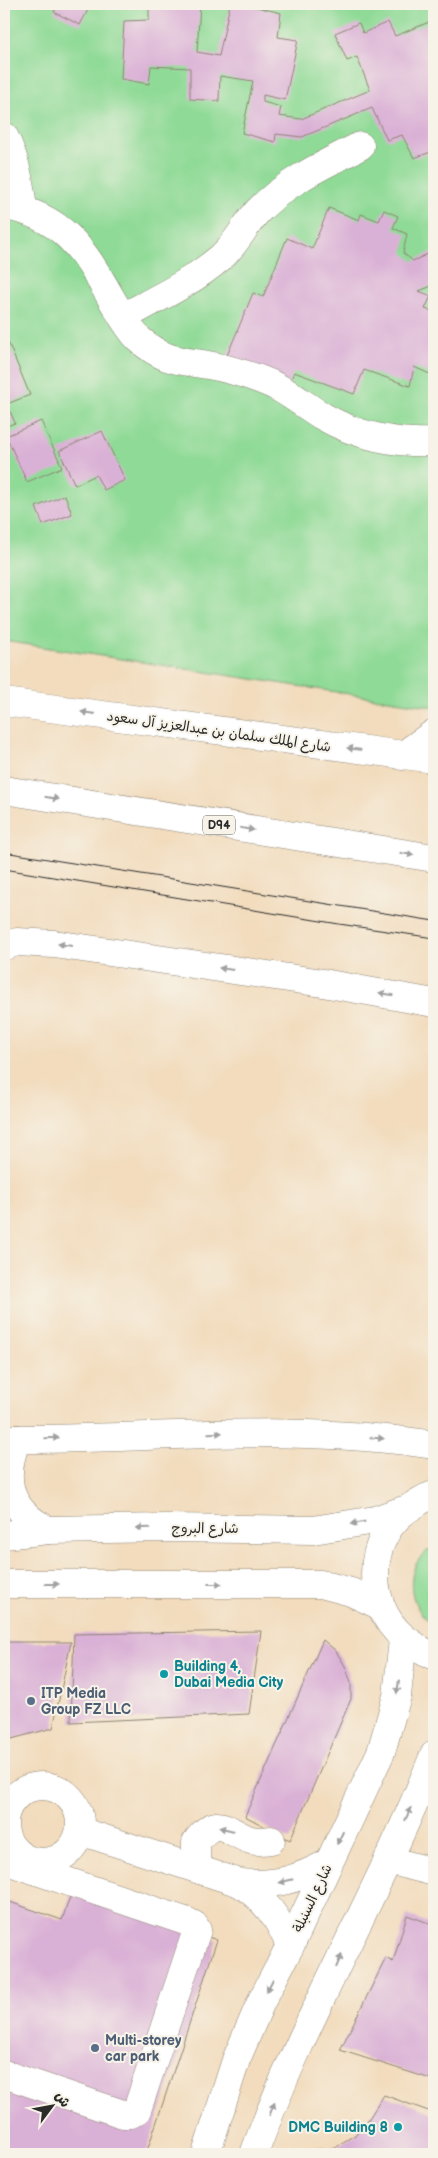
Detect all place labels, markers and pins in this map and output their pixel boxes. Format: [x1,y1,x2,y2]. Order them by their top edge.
place label: Building 4, Dubai Media City [174,1658,284,1691]
marker: Building 4, Dubai Media City [158,1668,170,1680]
place label: ITP Media Group FZ LLC [41,1685,131,1718]
marker: ITP Media Group FZ LLC [25,1695,37,1707]
place label: Multi-storey car park [105,2032,182,2065]
marker: Multi-storey car park [89,2042,101,2054]
place label: DMC Building 8 [288,2119,388,2136]
marker: DMC Building 8 [392,2121,404,2133]

